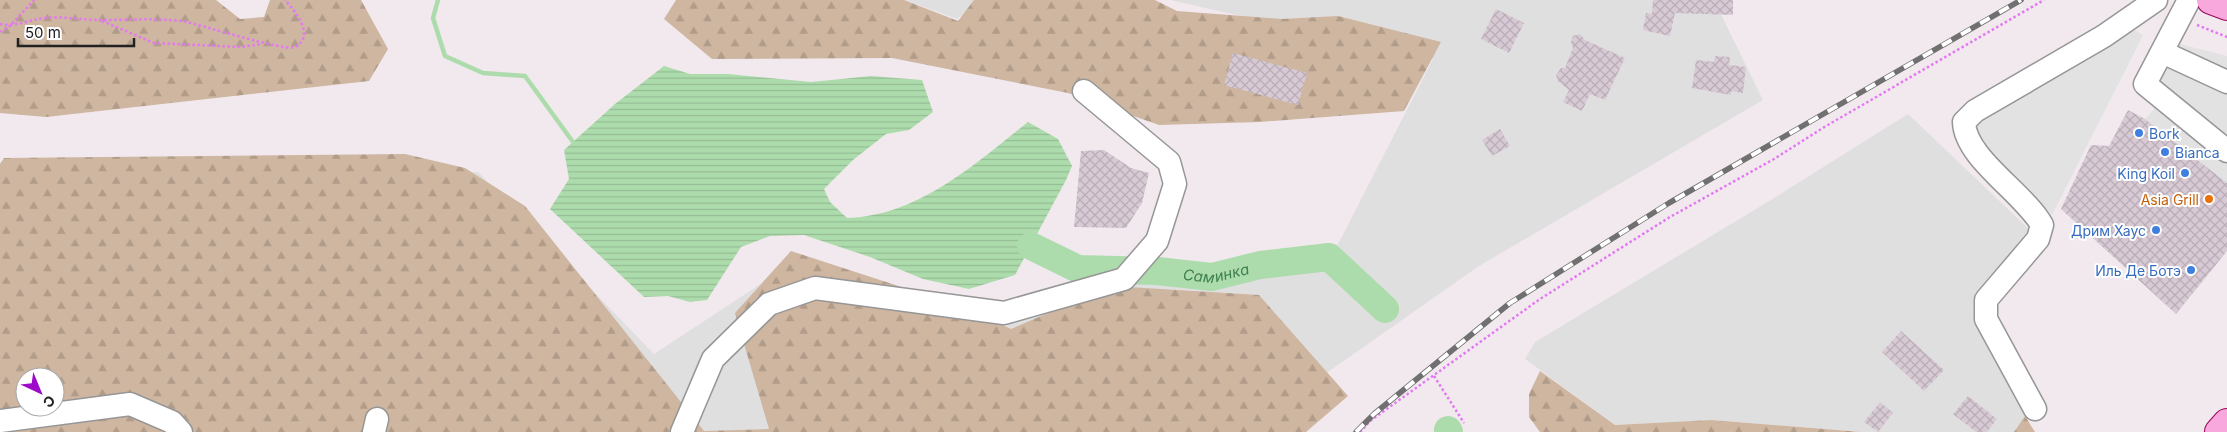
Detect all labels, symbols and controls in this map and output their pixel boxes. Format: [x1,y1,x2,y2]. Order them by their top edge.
scale bar [18,15,134,47]
text: 50 m [25,23,61,42]
place label: Bork [2149,125,2180,142]
marker: Bork [2133,127,2145,139]
place label: Bianca [2175,144,2220,161]
marker: Bianca [2159,146,2171,158]
place label: King Koil [2117,165,2175,182]
marker: King Koil [2179,167,2191,179]
place label: Asia Grill [2141,191,2199,208]
marker: Asia Grill [2203,193,2215,205]
place label: Дрим Хаус [2071,222,2146,239]
marker: Дрим Хаус [2150,224,2162,236]
water label: Саминка [1182,259,1251,287]
place label: Иль Де Ботэ [2095,262,2181,279]
marker: Иль Де Ботэ [2185,264,2197,276]
north arrow [15,367,65,417]
text: С [40,392,59,411]

